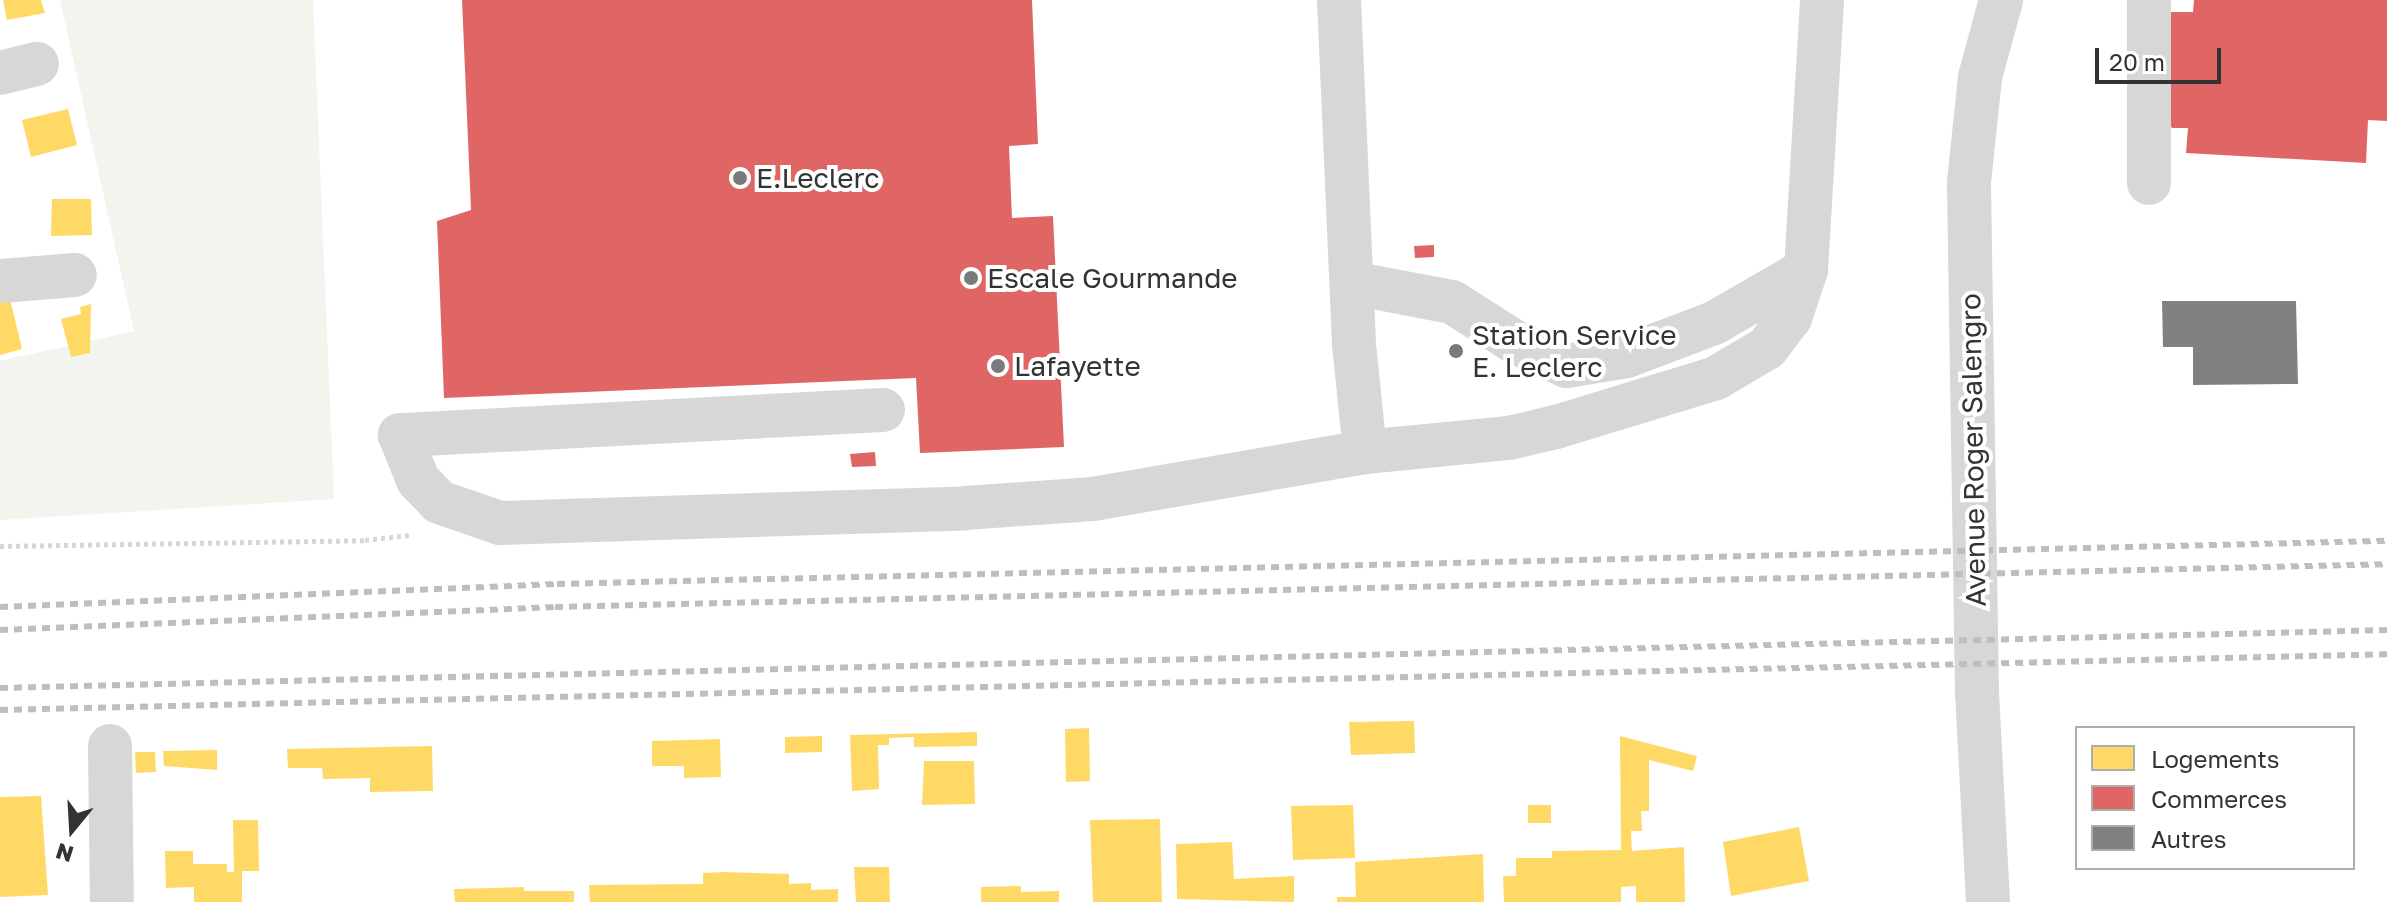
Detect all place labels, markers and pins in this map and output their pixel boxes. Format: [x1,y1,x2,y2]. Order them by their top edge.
place label: E.Leclerc [756,161,879,195]
marker: E.Leclerc [731,169,749,187]
place label: Escale Gourmande [987,261,1238,295]
marker: Escale Gourmande [962,269,980,287]
place label: Station Service E. Leclerc [1472,318,1676,384]
marker: Station Service E. Leclerc [1447,342,1465,360]
place label: Lafayette [1014,349,1141,383]
marker: Lafayette [989,357,1007,375]

